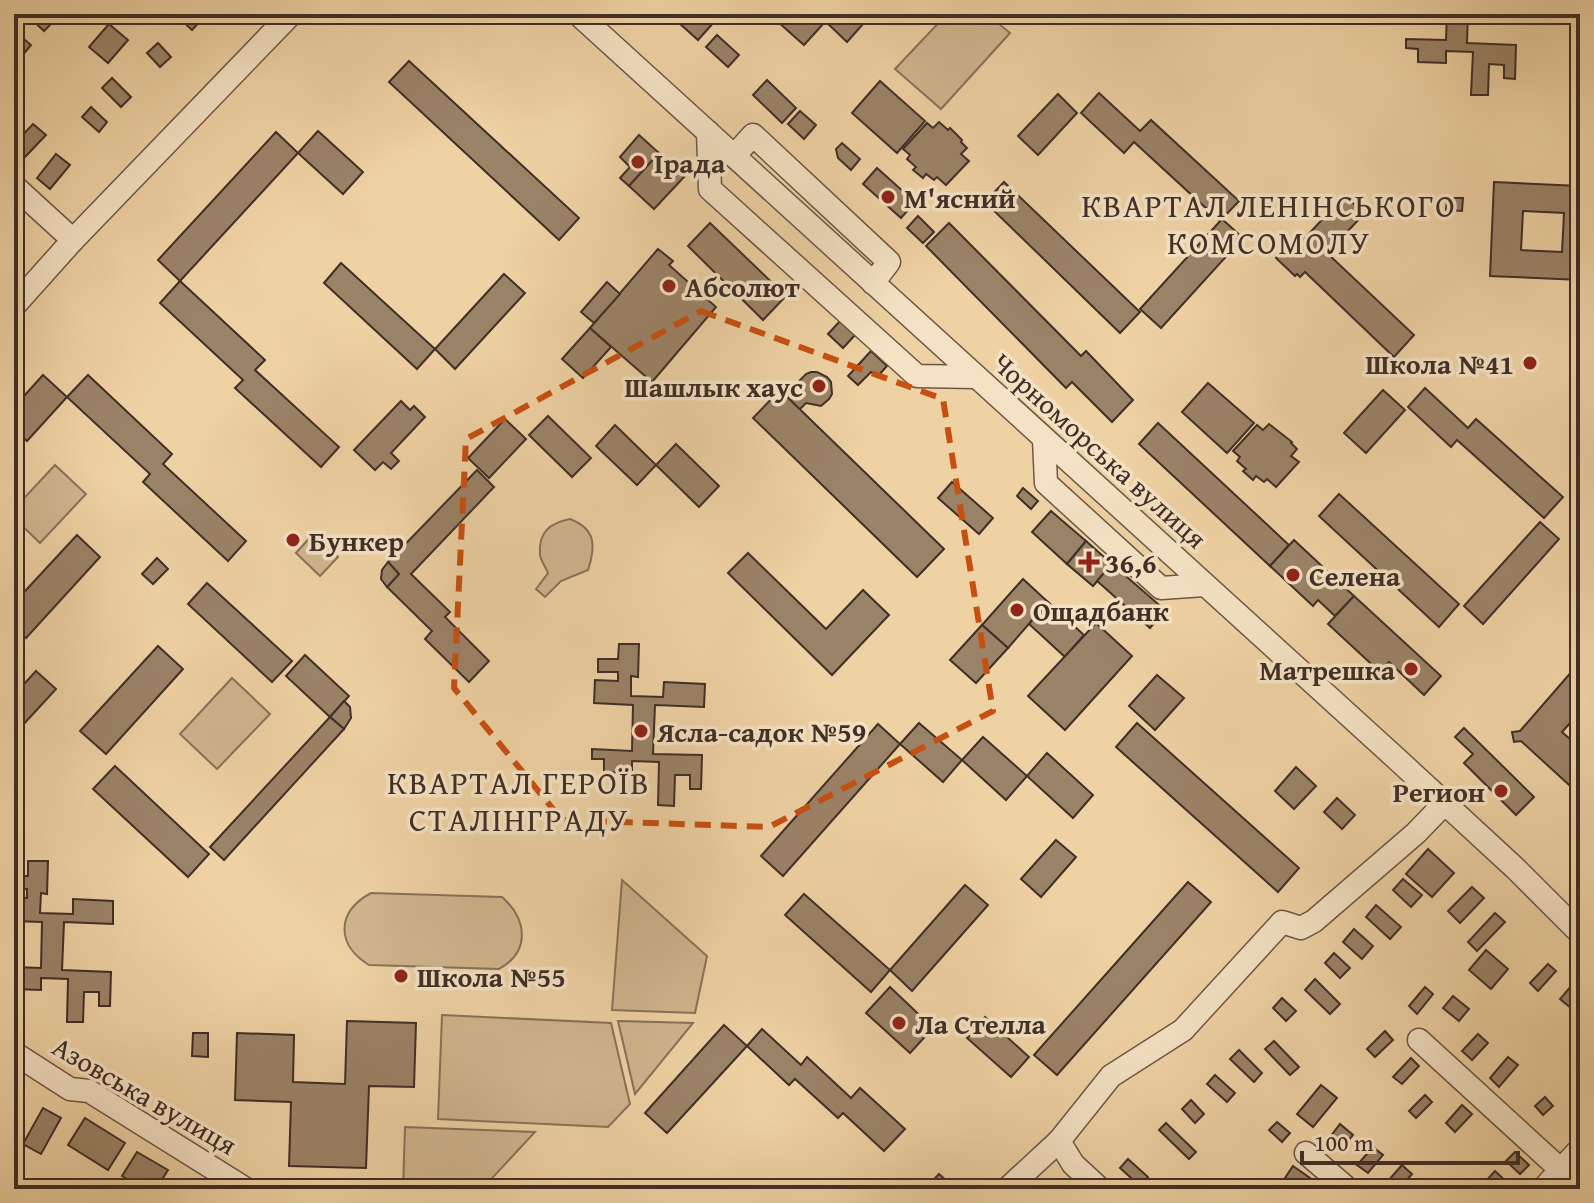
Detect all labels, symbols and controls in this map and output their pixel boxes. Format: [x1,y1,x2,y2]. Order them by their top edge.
place label: Ірада [654,142,726,183]
marker: Ірада [629,153,647,171]
place label: М'ясний [904,177,1016,218]
district label: КВАРТАЛ ЛЕНІНСЬКОГО КОМСОМОЛУ [1081,182,1457,266]
marker: М'ясний [879,188,897,206]
place label: Абсолют [685,266,800,307]
marker: Абсолют [660,277,678,295]
street label: Чорноморська вулиця [984,342,1216,558]
place label: Школа №41 [1365,343,1514,384]
marker: Школа №41 [1521,354,1539,372]
place label: Шашлык хаус [624,366,803,407]
marker: Шашлык хаус [810,377,828,395]
place label: Бункер [309,520,404,561]
marker: Бункер [284,531,302,549]
place label: 36,6 [1105,542,1156,583]
marker: 36,6 [1080,553,1098,571]
place label: Селена [1309,555,1401,596]
marker: Селена [1284,566,1302,584]
place label: Ощадбанк [1033,590,1170,631]
marker: Ощадбанк [1008,601,1026,619]
place label: Матрешка [1259,649,1396,690]
marker: Матрешка [1402,660,1420,678]
place label: Ясла-садок №59 [656,711,866,752]
marker: Ясла-садок №59 [632,722,650,740]
district label: КВАРТАЛ ГЕРОЇВ СТАЛІНГРАДУ [387,759,651,843]
place label: Регион [1393,771,1485,812]
marker: Регион [1492,782,1510,800]
place label: Школа №55 [417,956,566,997]
marker: Школа №55 [392,967,410,985]
place label: Ла Стелла [915,1003,1047,1044]
marker: Ла Стелла [890,1014,908,1032]
street label: Азовська вулиця [45,1026,245,1164]
scale bar [1302,1115,1518,1165]
text: 100 m [1314,1125,1374,1160]

